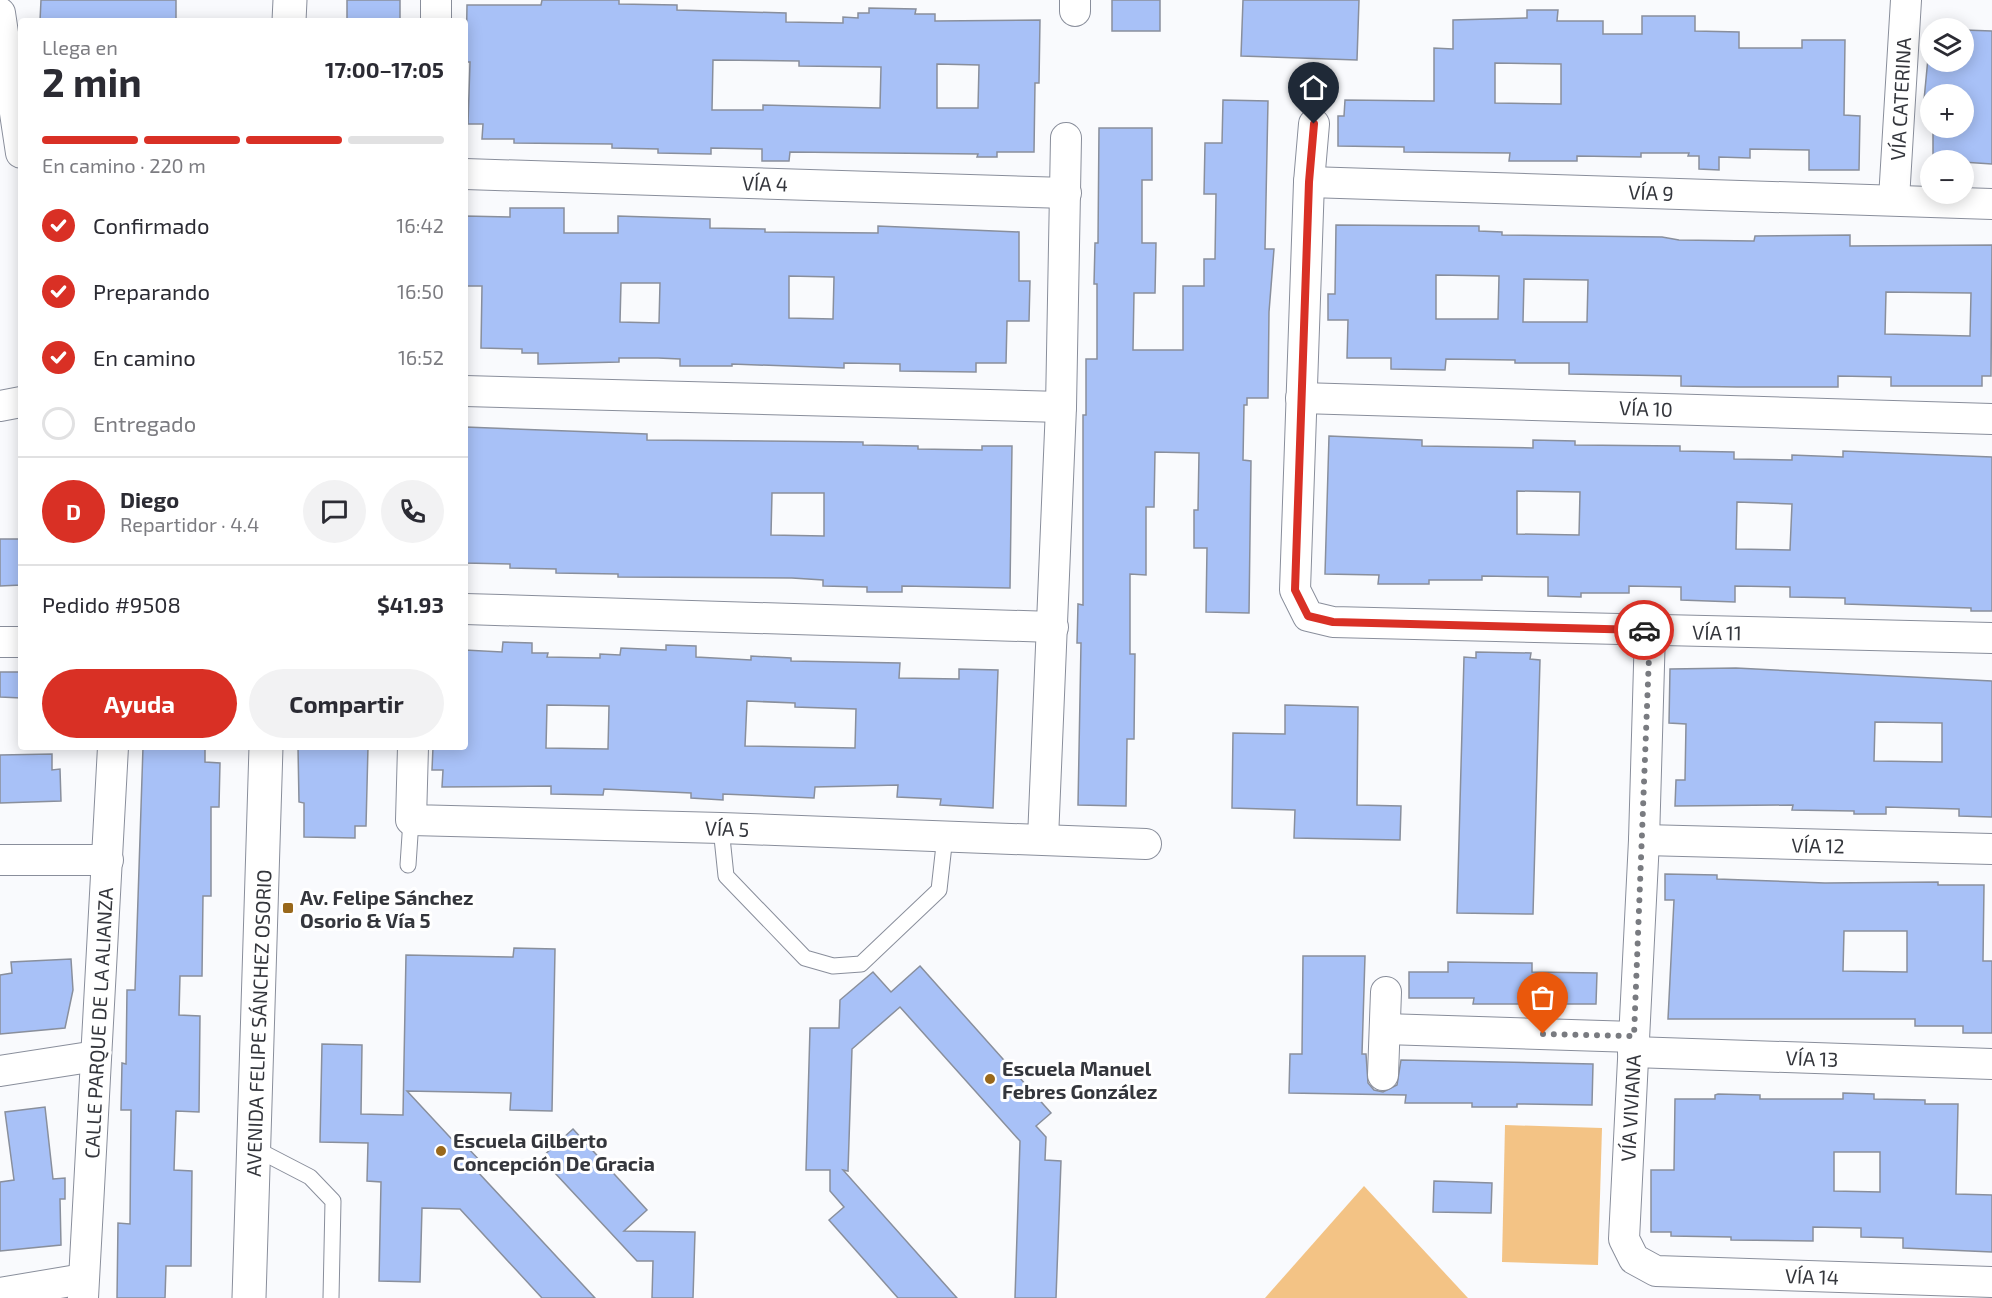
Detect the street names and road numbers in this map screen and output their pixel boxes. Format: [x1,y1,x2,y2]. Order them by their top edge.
street label: VÍA CATERINA [1885,36,1915,161]
street label: VÍA 4 [742,170,788,196]
street label: VÍA 9 [1628,179,1674,205]
street label: VÍA 10 [1619,395,1673,421]
street label: VÍA 11 [1692,620,1742,644]
street label: VÍA 5 [704,815,750,841]
street label: VÍA 12 [1791,833,1845,857]
street label: AVENIDA FELIPE SÁNCHEZ OSORIO [241,869,275,1177]
street label: CALLE PARQUE DE LA ALIANZA [79,886,117,1159]
street label: VÍA 13 [1785,1045,1839,1071]
street label: VÍA VIVIANA [1615,1053,1645,1162]
street label: VÍA 14 [1785,1263,1839,1289]

